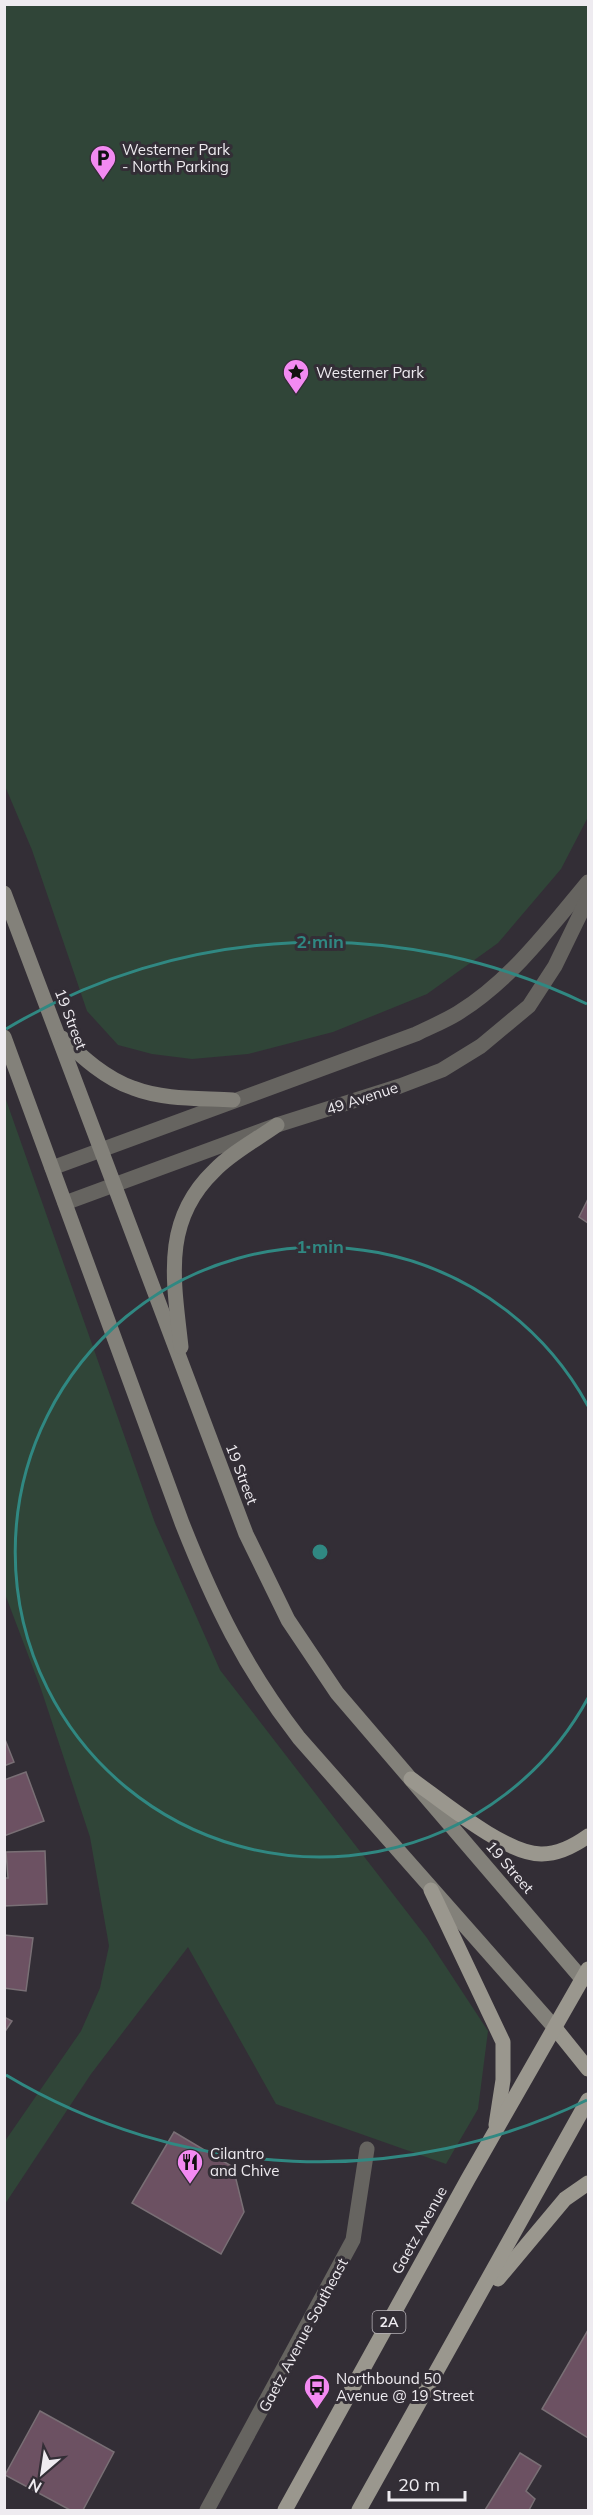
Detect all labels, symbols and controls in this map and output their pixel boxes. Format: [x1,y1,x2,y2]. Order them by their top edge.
place label: Westerner Park - North Parking [122,140,230,176]
parking icon: Westerner Park - North Parking [88,143,118,181]
place icon: Westerner Park [281,357,311,395]
place label: Westerner Park [316,363,424,382]
text: 2 min [296,930,344,953]
street label: 19 Street [51,986,91,1052]
street label: 49 Avenue [324,1078,400,1118]
text: 1 min [296,1235,344,1258]
street label: 19 Street [222,1441,262,1507]
centre of rings [310,1542,330,1562]
street label: 19 Street [482,1837,538,1897]
place label: Cilantro and Chive [210,2144,279,2180]
restaurant icon: Cilantro and Chive [175,2147,205,2185]
street label: Gaetz Avenue [387,2183,451,2277]
street label: Gaetz Avenue Southeast [254,2255,352,2415]
road number: 2A [372,2311,406,2333]
place label: Northbound 50 Avenue @ 19 Street [336,2369,474,2405]
bus stop icon: Northbound 50 Avenue @ 19 Street [302,2372,332,2410]
north arrow [12,2443,72,2503]
scale bar [389,2464,466,2502]
text: 20 m [398,2473,440,2496]
text: N [25,2474,45,2498]

